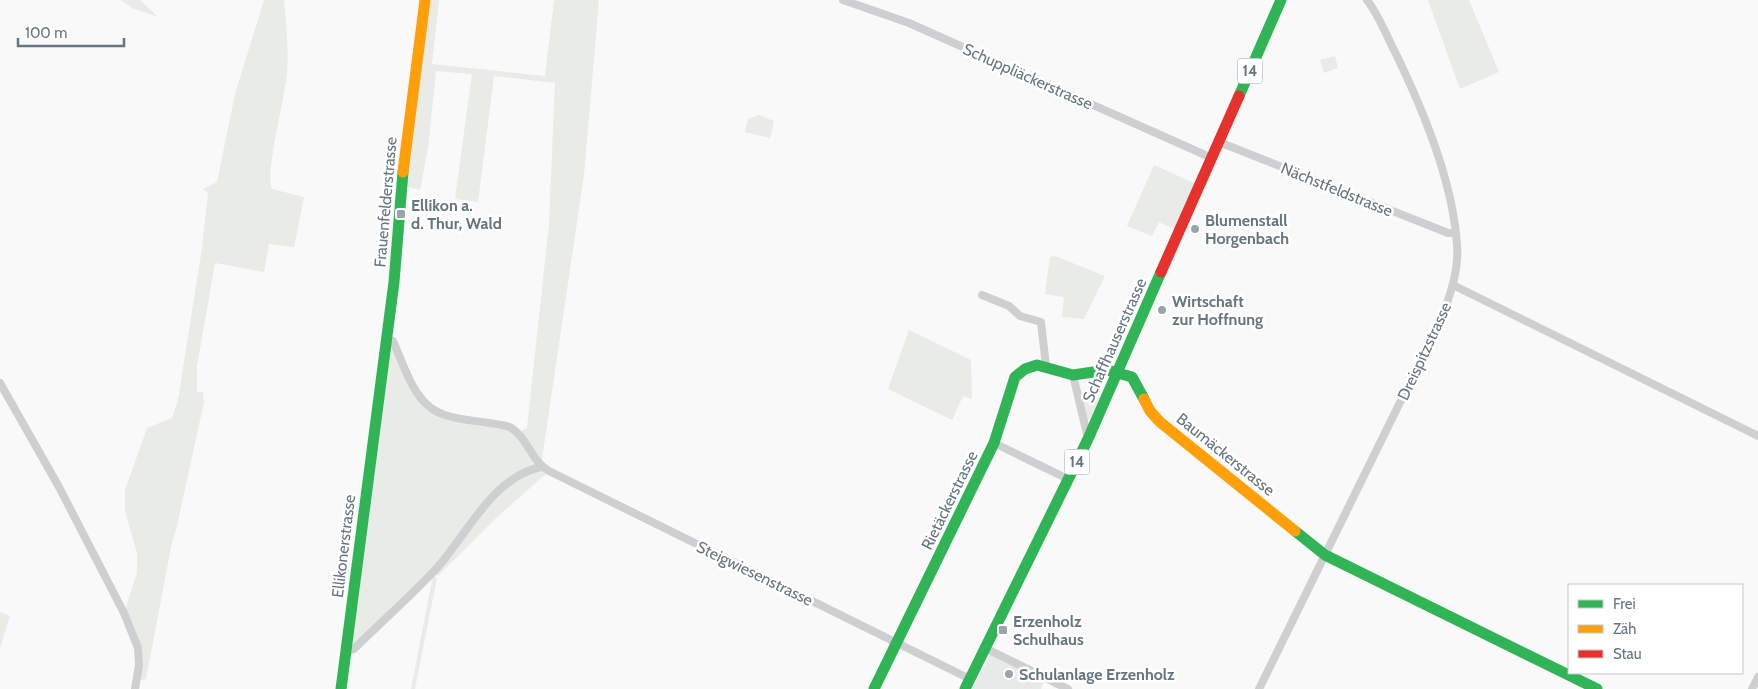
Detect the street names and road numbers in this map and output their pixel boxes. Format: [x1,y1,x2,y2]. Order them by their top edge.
street label: Schuppliäckerstrasse [960,39,1095,114]
road number: 14 [1238,58,1262,84]
street label: Frauenfelderstrasse [370,136,401,268]
street label: Nächstfeldstrasse [1278,158,1395,221]
street label: Schaffhauserstrasse [1078,275,1150,405]
street label: Dreispitzstrasse [1393,299,1455,403]
street label: Baumäckerstrasse [1173,409,1279,500]
street label: Rietäckerstrasse [917,448,982,553]
road number: 14 [1064,450,1090,474]
street label: Ellikonerstrasse [328,493,359,599]
street label: Steigwiesenstrasse [694,537,816,610]

